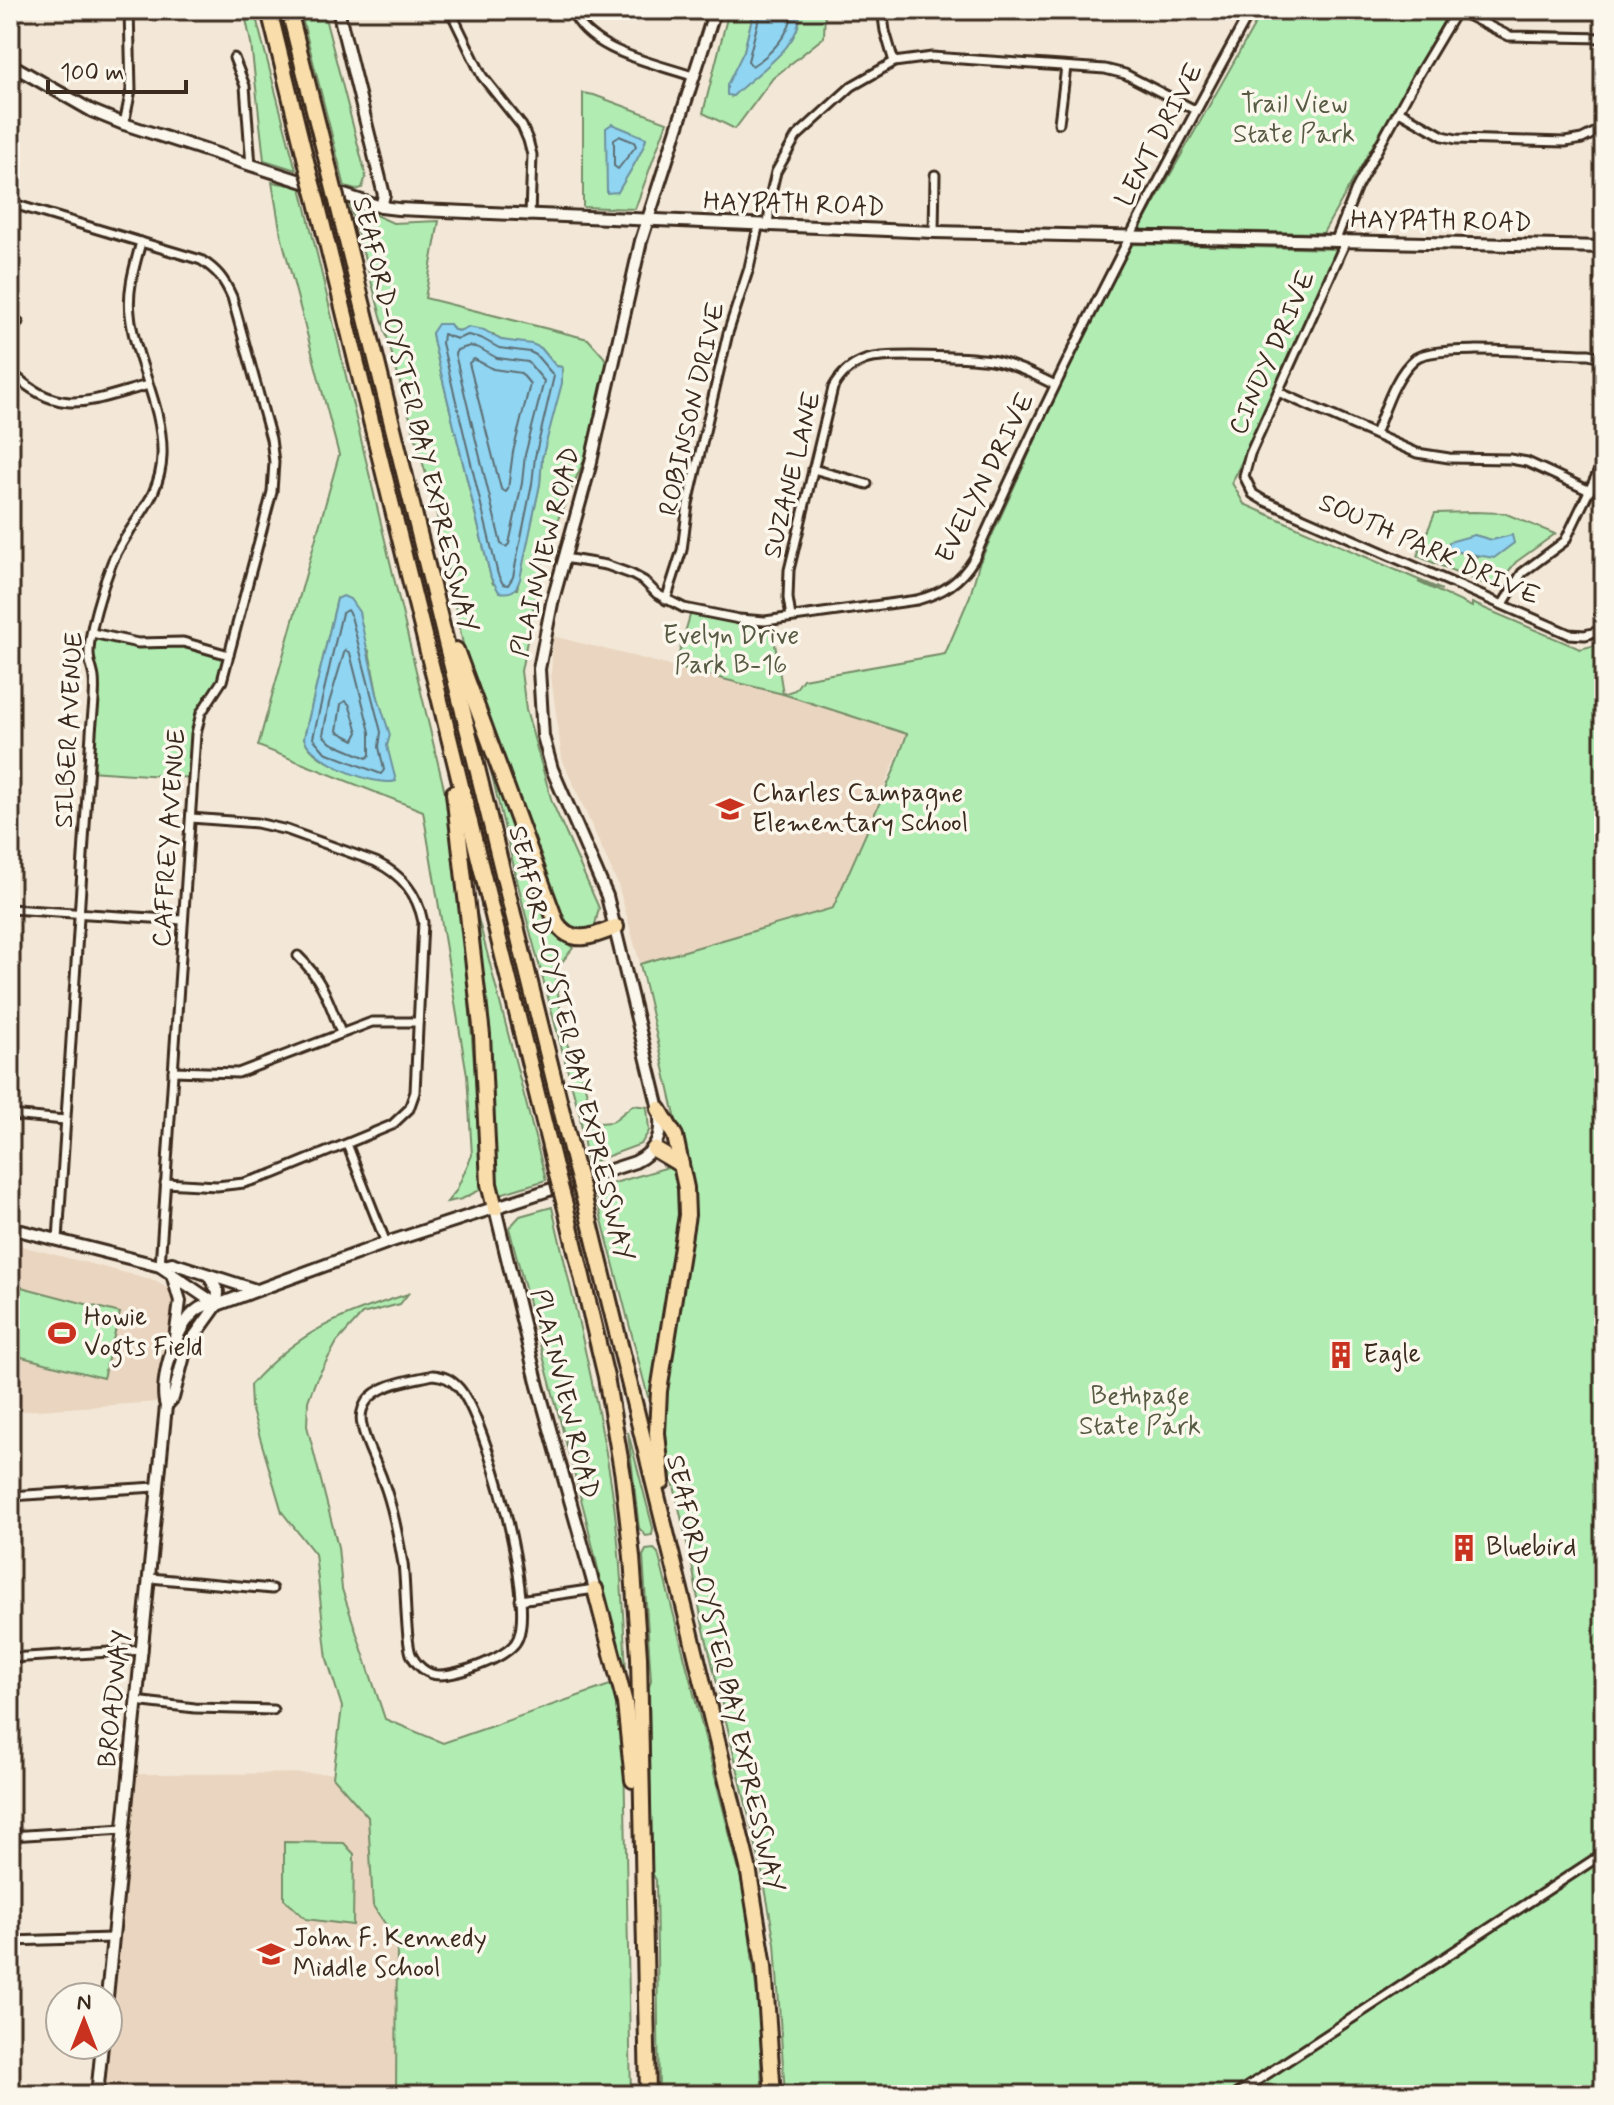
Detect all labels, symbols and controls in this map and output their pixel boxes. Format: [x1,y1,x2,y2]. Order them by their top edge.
scale bar [48,44,186,94]
street label: LENT DRIVE [1108,57,1212,213]
text: 100 m [60,58,124,89]
park label: Trail View State Park [1233,88,1355,152]
street label: HAYPATH ROAD [703,185,885,225]
street label: SEAFORD-OYSTER BAY EXPRESSWAY [343,193,485,637]
street label: HAYPATH ROAD [1350,203,1532,241]
street label: CINDY DRIVE [1222,265,1324,441]
street label: ROBINSON DRIVE [652,299,734,519]
street label: EVELYN DRIVE [928,387,1044,569]
street label: SUZANE LANE [756,388,830,562]
street label: PLAINVIEW ROAD [503,443,589,661]
street label: SOUTH PARK DRIVE [1313,486,1545,614]
park label: Evelyn Drive Park B-16 [663,619,799,683]
street label: SILBER AVENUE [48,631,92,829]
street label: CAFFREY AVENUE [145,728,195,948]
place label: Charles Campagne Elementary School [752,777,968,841]
school or university icon: Charles Campagne Elementary School [715,794,745,824]
street label: SEAFORD-OYSTER BAY EXPRESSWAY [499,822,641,1266]
street label: PLAINVIEW ROAD [521,1285,607,1503]
place label: Howie Vogts Field [84,1301,203,1368]
sports icon: Howie Vogts Field [47,1318,77,1348]
place label: Eagle [1363,1338,1421,1372]
building icon: Eagle [1326,1340,1356,1370]
park label: Bethpage State Park [1079,1380,1201,1444]
street label: SEAFORD-OYSTER BAY EXPRESSWAY [657,1452,791,1896]
place label: Bluebird [1486,1531,1576,1565]
building icon: Bluebird [1449,1533,1479,1563]
street label: BROADWAY [91,1629,139,1769]
place label: John F. Kennedy Middle School [293,1922,487,1986]
school or university icon: John F. Kennedy Middle School [256,1939,286,1969]
north arrow [44,1981,124,2061]
text: N [77,1989,91,2017]

